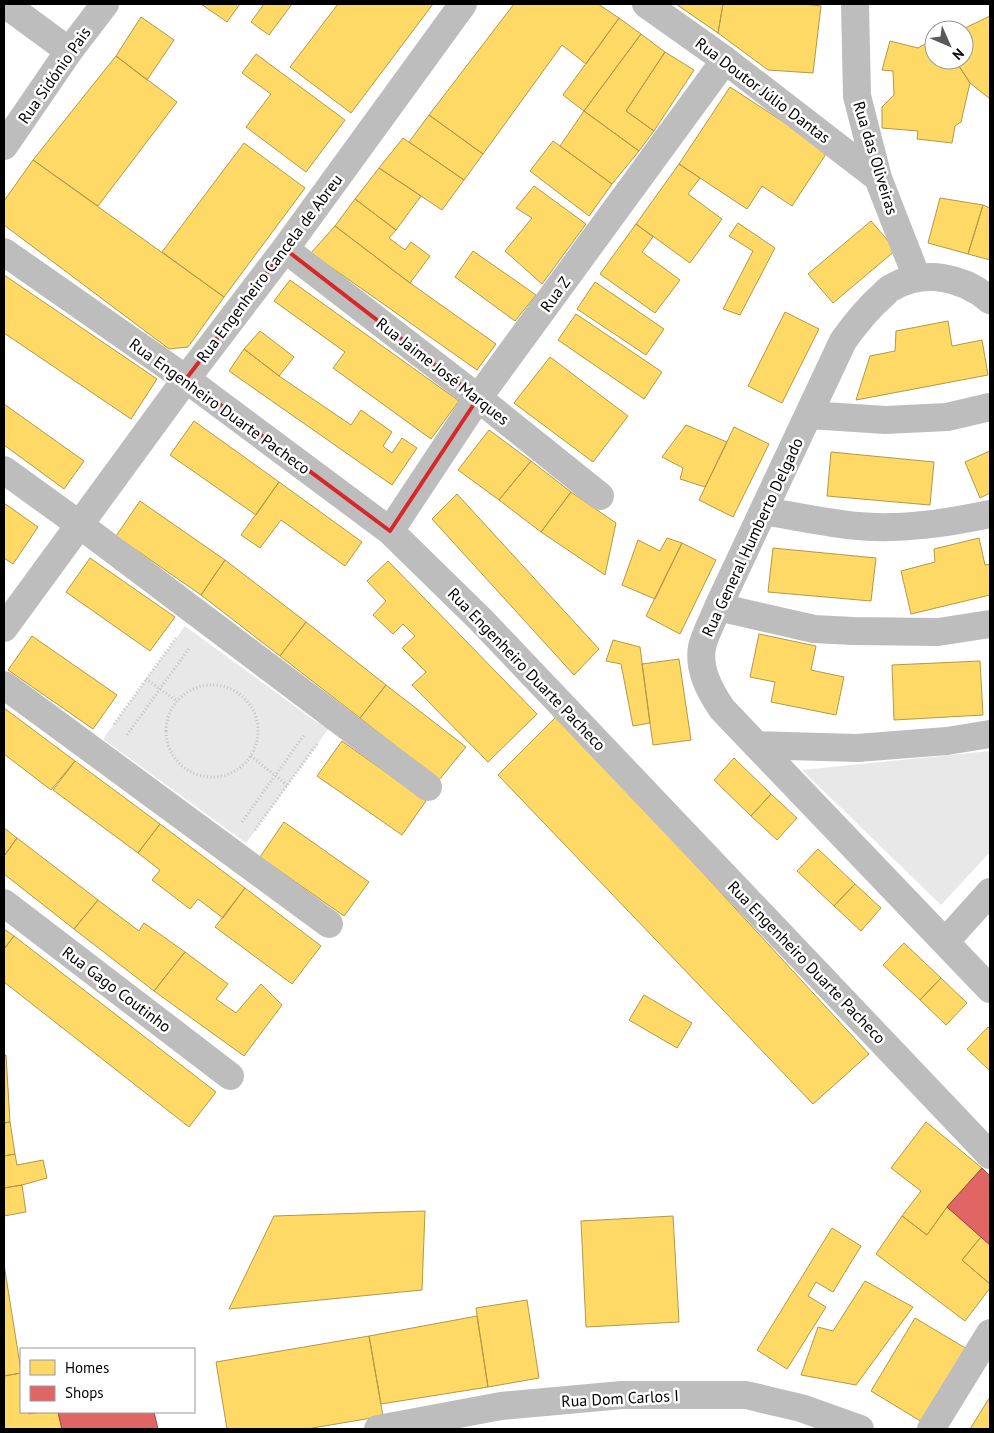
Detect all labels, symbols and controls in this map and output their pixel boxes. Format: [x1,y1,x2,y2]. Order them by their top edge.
north arrow [924,20,974,70]
street label: Rua Sidónio Pais [13,23,95,127]
street label: Rua Doutor Júlio Dantas [692,33,835,147]
text: N [949,45,968,64]
street label: Rua das Oliveiras [849,99,903,217]
street label: Rua Engenheiro Cancela de Abreu [192,170,346,366]
street label: Rua Z [536,272,575,315]
street label: Rua Jaime José Marques [373,313,514,429]
street label: Rua Engenheiro Duarte Pacheco [126,334,314,478]
street label: Rua General Humberto Delgado [697,434,807,640]
street label: Rua Engenheiro Duarte Pacheco [444,583,610,755]
street label: Rua Engenheiro Duarte Pacheco [724,876,890,1048]
street label: Rua Gago Coutinho [59,942,175,1036]
legend [20,1348,195,1413]
text: Homes [65,1358,109,1377]
text: Shops [65,1383,104,1402]
street label: Rua Dom Carlos I [561,1385,679,1411]

